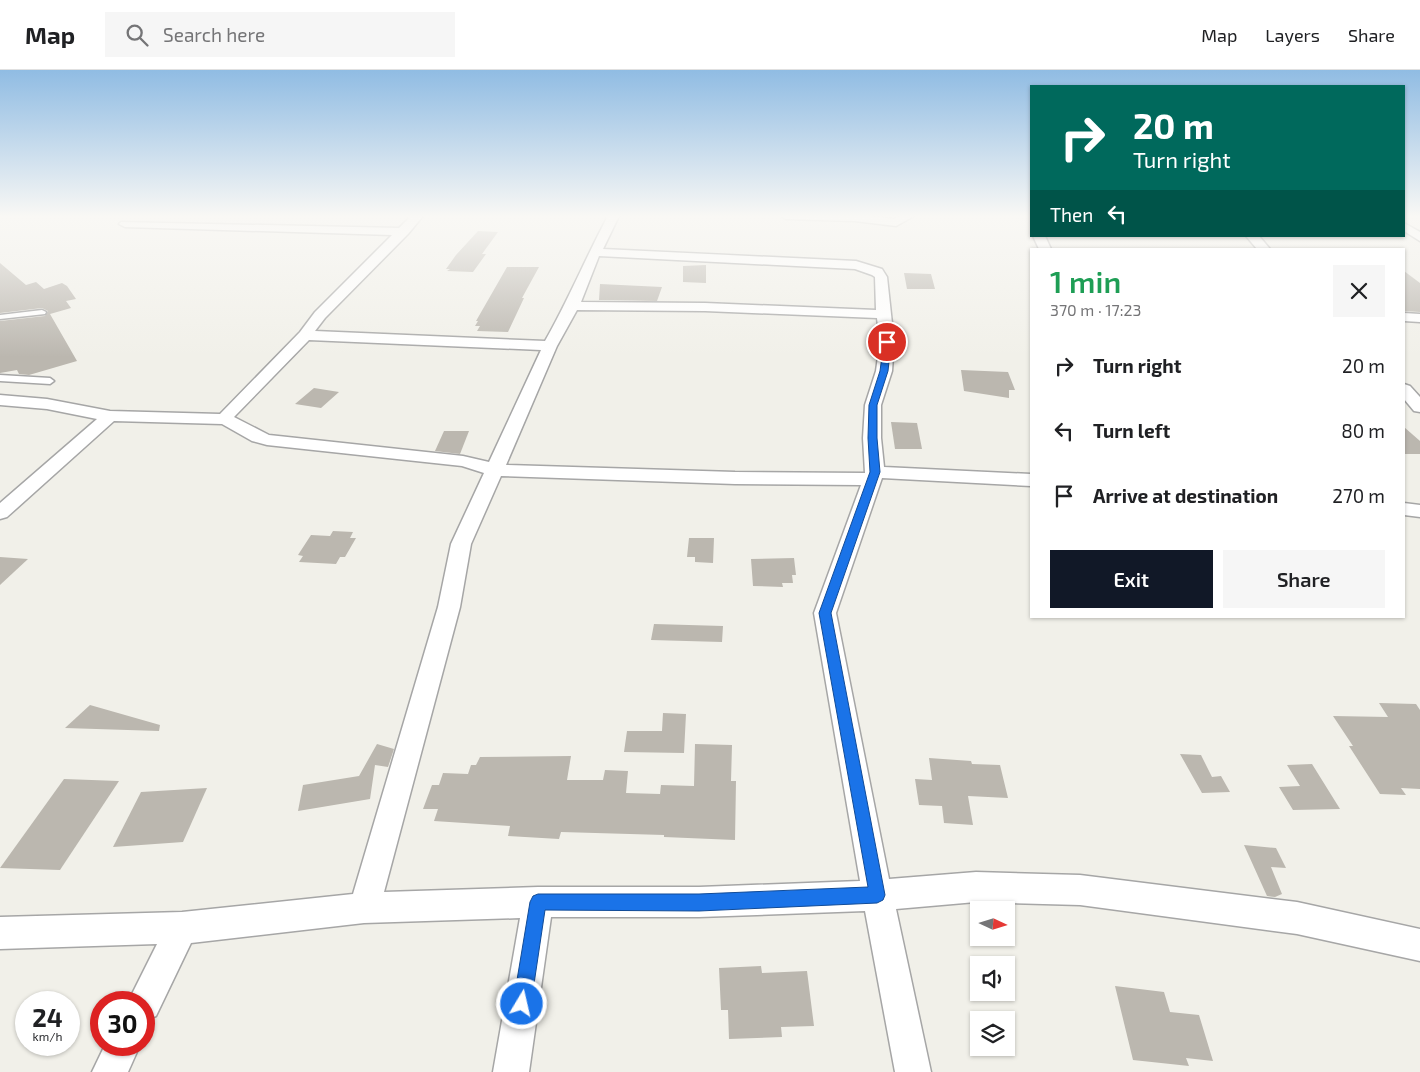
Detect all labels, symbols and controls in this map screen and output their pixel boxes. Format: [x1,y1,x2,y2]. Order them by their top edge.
search box [105,12,455,57]
text: Map [25,20,75,49]
icon: search [123,21,151,49]
text: Search here [163,23,265,46]
text: Map [1201,24,1237,46]
text: Layers [1265,24,1320,46]
text: Share [1348,24,1395,46]
text: 20 m [1133,104,1214,146]
icon: right [1050,105,1115,170]
text: Turn right [1133,146,1231,172]
icon: left [1103,200,1131,228]
text: Then [1050,203,1093,226]
text: 1 min [1050,263,1121,299]
button: close [1333,265,1385,317]
text: 370 m · 17:23 [1050,300,1141,319]
pin [866,321,908,363]
icon: arrive [873,328,901,356]
icon: right [1050,352,1078,380]
text: Turn right [1093,354,1181,377]
text: 20 m [1342,354,1385,377]
icon: left [1050,417,1078,445]
text: Turn left [1093,419,1170,442]
text: 80 m [1341,419,1385,442]
icon: arrive [1050,482,1078,510]
text: Arrive at destination [1093,484,1278,507]
text: 270 m [1332,484,1385,507]
button: Exit [1050,550,1213,608]
button: Share [1223,550,1385,608]
north arrow [970,901,1015,946]
map controls [970,901,1015,1056]
button: sound [970,956,1015,1001]
position arrow [495,977,547,1029]
speed limit sign: 30 [90,991,155,1056]
text: 24 [32,1002,63,1032]
button: layers [970,1011,1015,1056]
text: km/h [33,1029,62,1043]

